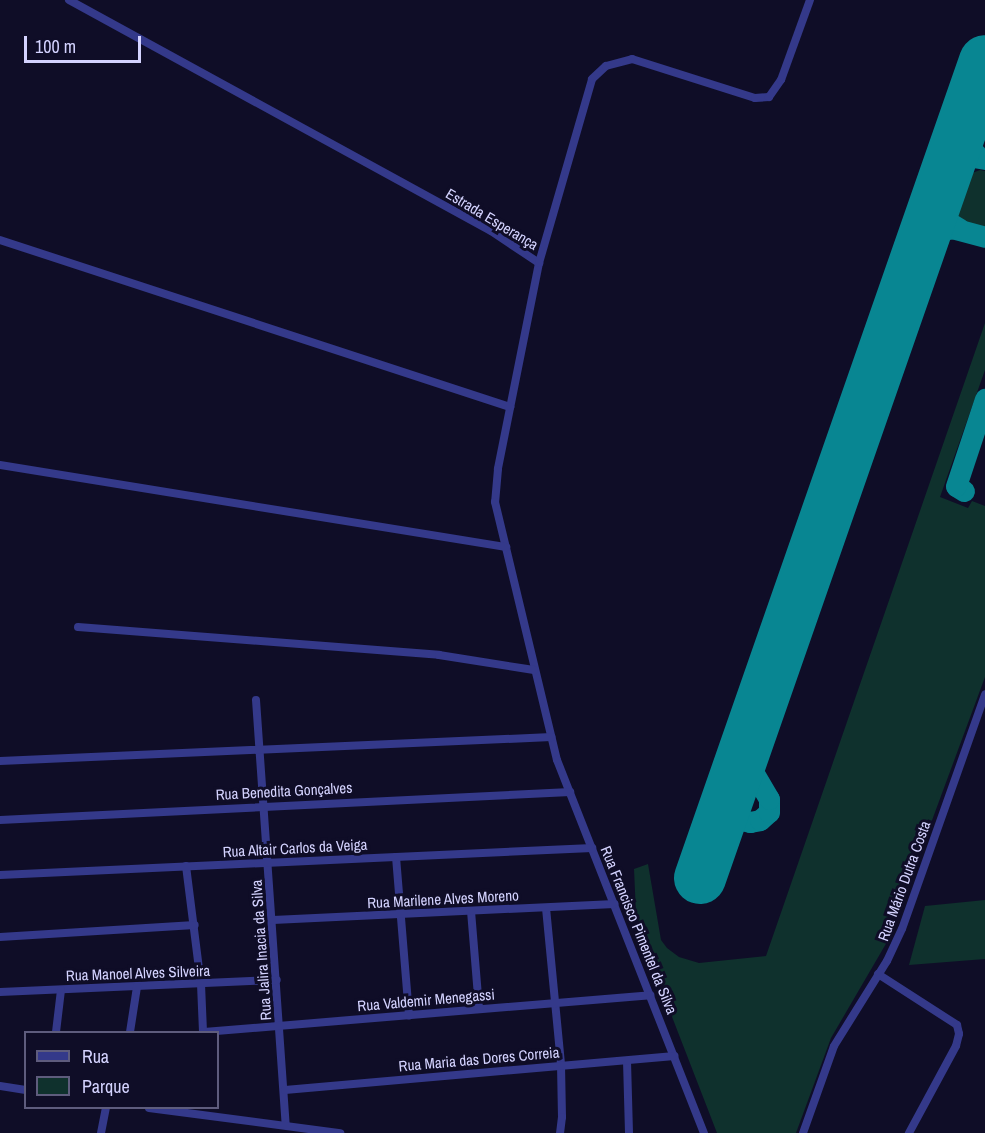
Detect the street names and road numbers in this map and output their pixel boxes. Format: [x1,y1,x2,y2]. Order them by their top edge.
street label: Estrada Esperança [443,184,541,254]
street label: Rua Benedita Gonçalves [215,778,353,804]
street label: Rua Mário Dutra Costa [874,819,934,943]
street label: Rua Altair Carlos da Veiga [222,835,368,861]
street label: Rua Francisco Pimentel da Silva [597,843,681,1017]
street label: Rua Jalira Inacia da Silva [247,879,275,1021]
street label: Rua Marilene Alves Moreno [366,886,520,912]
street label: Rua Manoel Alves Silveira [65,961,211,985]
street label: Rua Valdemir Menegassi [357,985,495,1015]
street label: Rua Maria das Dores Correia [398,1043,560,1075]

